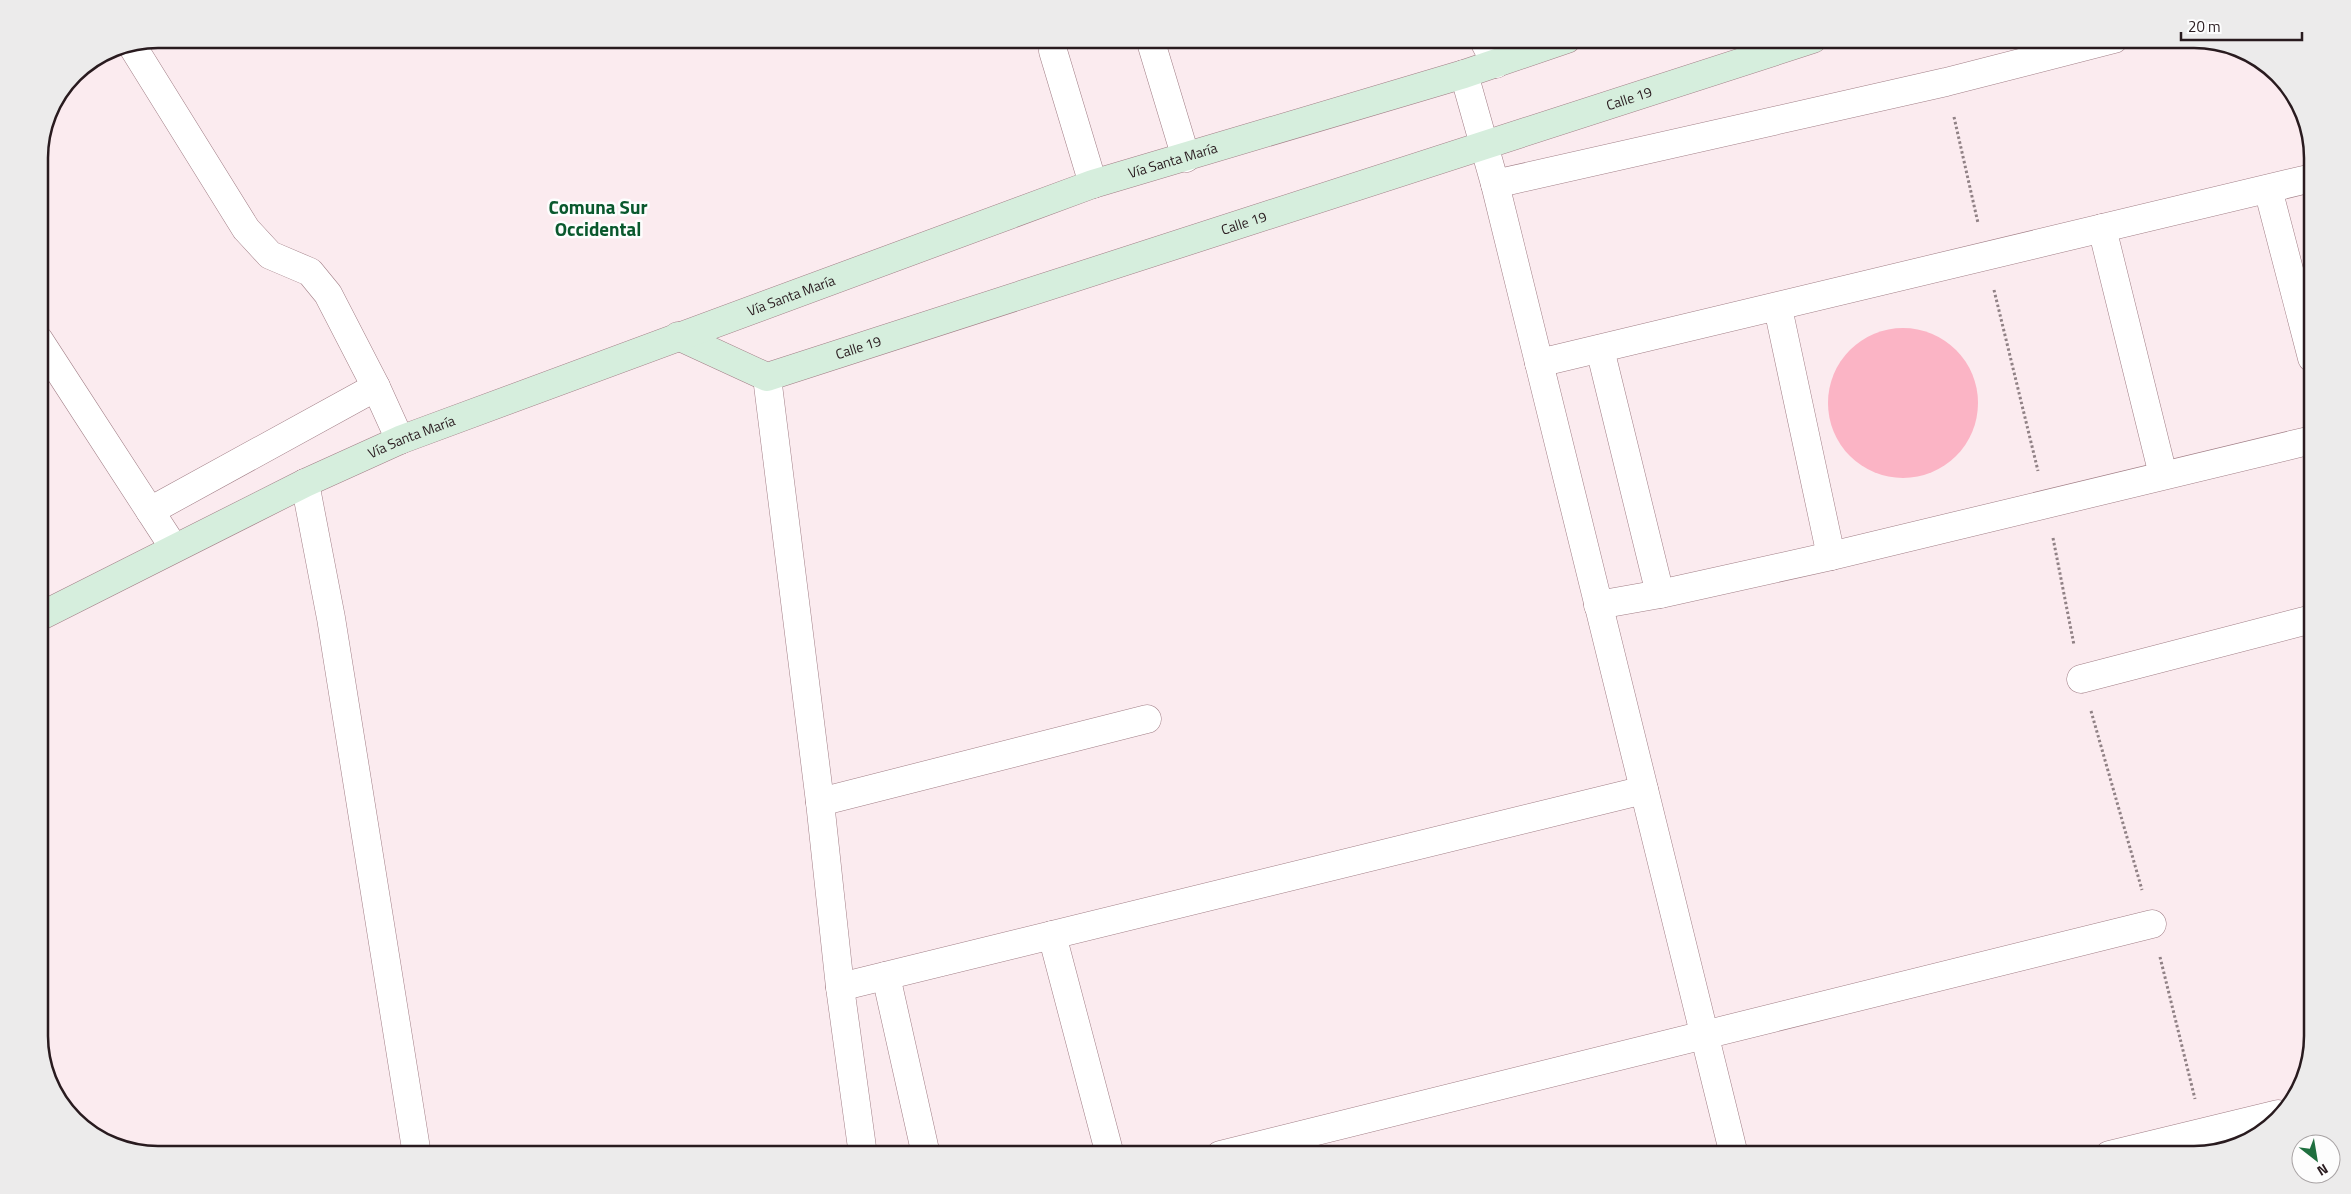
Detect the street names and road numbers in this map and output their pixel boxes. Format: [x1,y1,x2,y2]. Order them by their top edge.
street label: Calle 19 [1603,81,1655,115]
street label: Vía Santa María [1125,137,1220,183]
street label: Calle 19 [1218,205,1269,240]
street label: Vía Santa María [744,269,838,321]
street label: Calle 19 [833,330,884,364]
street label: Vía Santa María [364,410,458,463]

